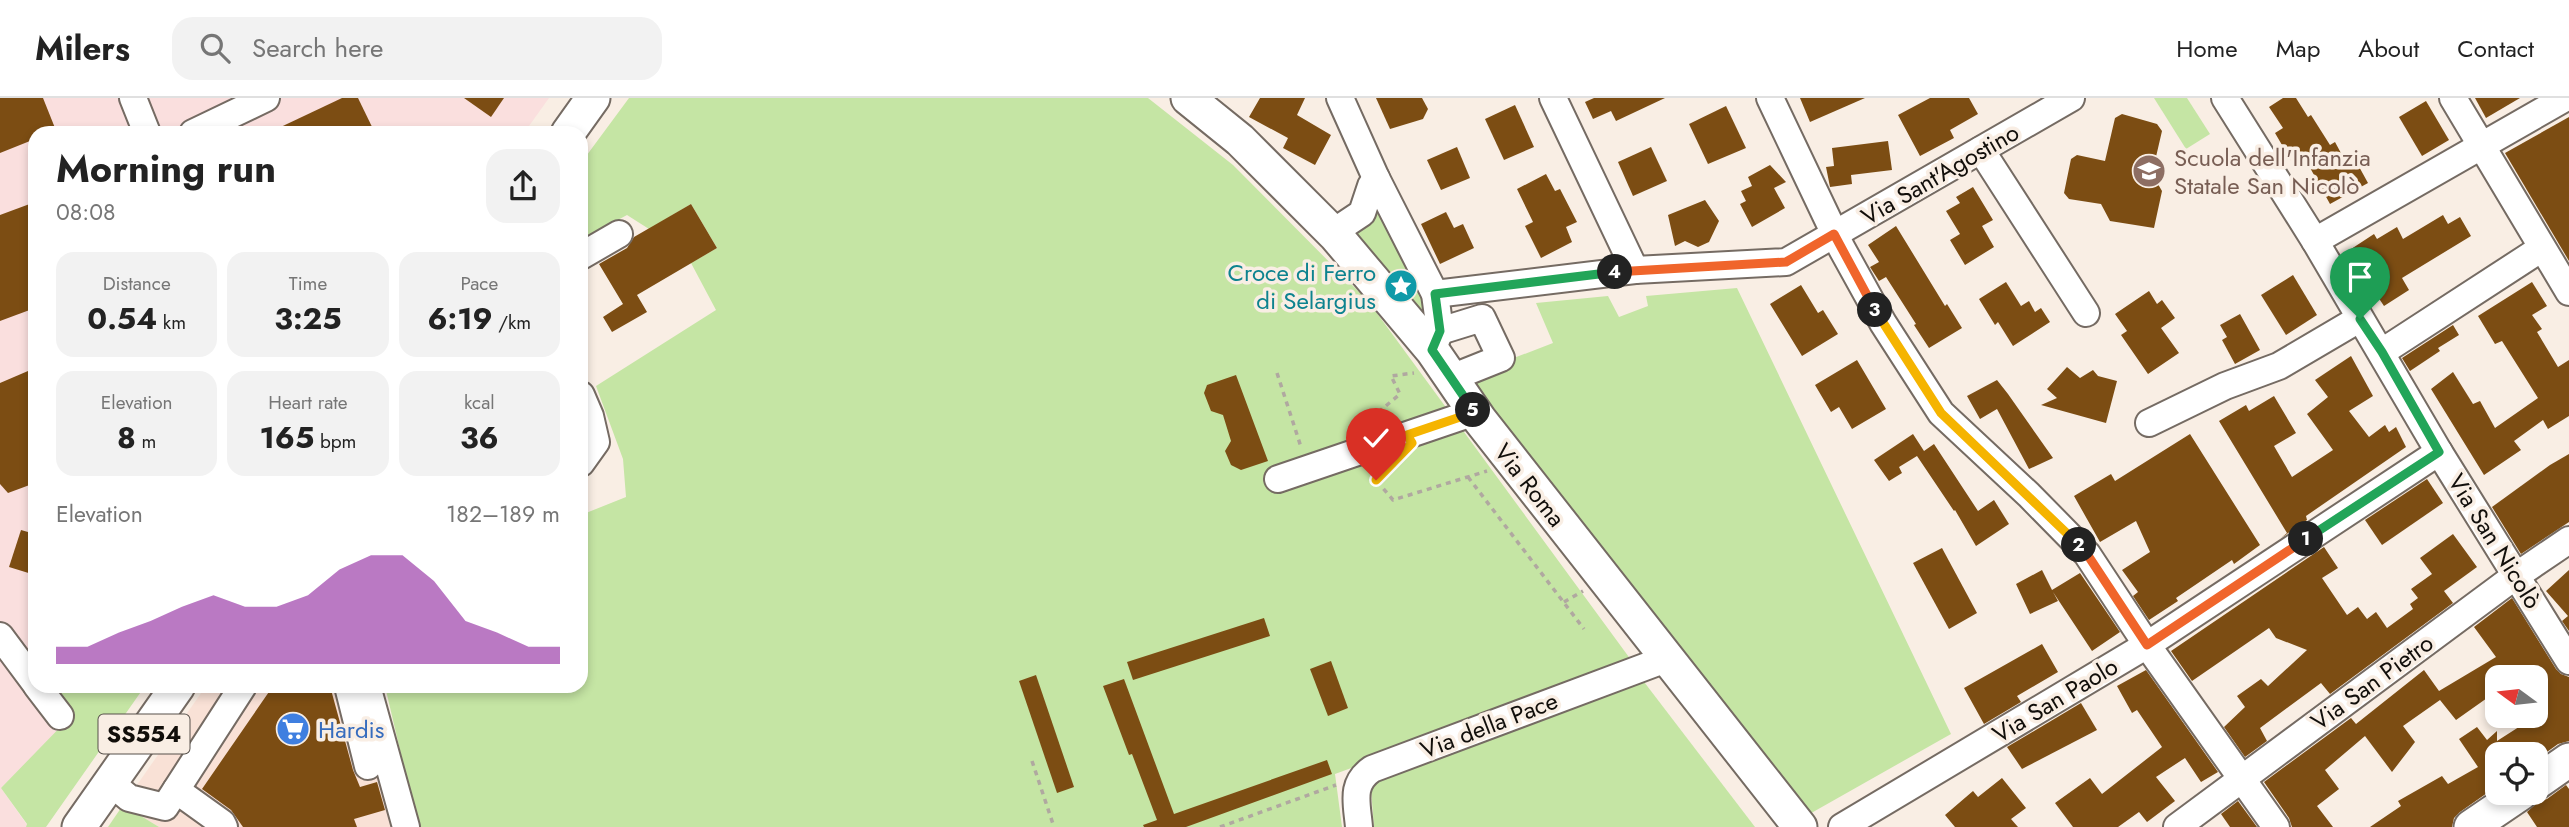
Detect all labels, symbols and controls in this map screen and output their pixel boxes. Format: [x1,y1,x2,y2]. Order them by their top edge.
search box [172,17,662,80]
text: Milers [35,25,130,72]
icon: search [196,29,234,67]
text: Search here [252,29,383,67]
text: Home [2176,31,2238,66]
text: Map [2276,31,2320,66]
text: About [2358,31,2419,66]
text: Contact [2457,31,2534,66]
street label: Via Sant'Agostino [1855,115,2025,233]
place label: Scuola dell'Infanzia Statale San Nicolò [2174,140,2371,203]
text: Morning run [56,141,276,196]
button: share [486,149,560,223]
school or university icon: Scuola dell'Infanzia Statale San Nicolò [2130,152,2168,190]
text: 08:08 [56,195,116,229]
pin [2330,247,2390,319]
pin: 4 [1598,254,1632,290]
place label: Croce di Ferro di Selargius [1228,255,1376,318]
text: 4 [1608,258,1621,285]
icon: arrive [2341,258,2379,296]
place icon: Croce di Ferro di Selargius [1382,267,1420,305]
text: Distance [103,270,171,297]
text: Time [289,270,327,297]
text: Pace [460,270,498,297]
pin: 3 [1857,292,1892,328]
text: 3 [1869,296,1880,323]
text: 0.54 [87,297,157,340]
text: 3:25 [274,297,342,340]
text: 6:19 [427,297,493,340]
text: km [157,309,186,336]
text: /km [493,309,531,336]
text: Elevation [101,389,173,416]
text: Heart rate [268,389,348,416]
text: kcal [464,389,495,416]
pin: 5 [1456,392,1490,428]
text: 5 [1466,396,1479,423]
pin [1346,408,1406,480]
text: 8 [117,416,136,459]
text: 165 [260,416,314,459]
text: 36 [460,416,499,459]
icon: check [1357,419,1395,457]
text: m [136,428,156,455]
text: bpm [314,428,356,455]
street label: Via Roma [1486,436,1574,534]
street label: Via San Nicolò [2440,467,2550,615]
text: Elevation [56,497,143,531]
text: 182–189 m [446,497,560,531]
pin: 1 [2288,522,2324,556]
text: 1 [2301,525,2310,552]
pin: 2 [2062,528,2096,562]
text: 2 [2072,531,2085,558]
street label: Via San Pietro [2304,626,2440,738]
street label: Via San Paolo [1986,649,2124,751]
north arrow [2485,665,2548,728]
map controls [2485,665,2548,805]
street label: Via della Pace [1415,683,1563,767]
supermarket icon: Hardis [274,710,312,748]
place label: Hardis [318,712,385,747]
road number: SS554 [99,714,190,754]
button: locate [2485,742,2548,805]

